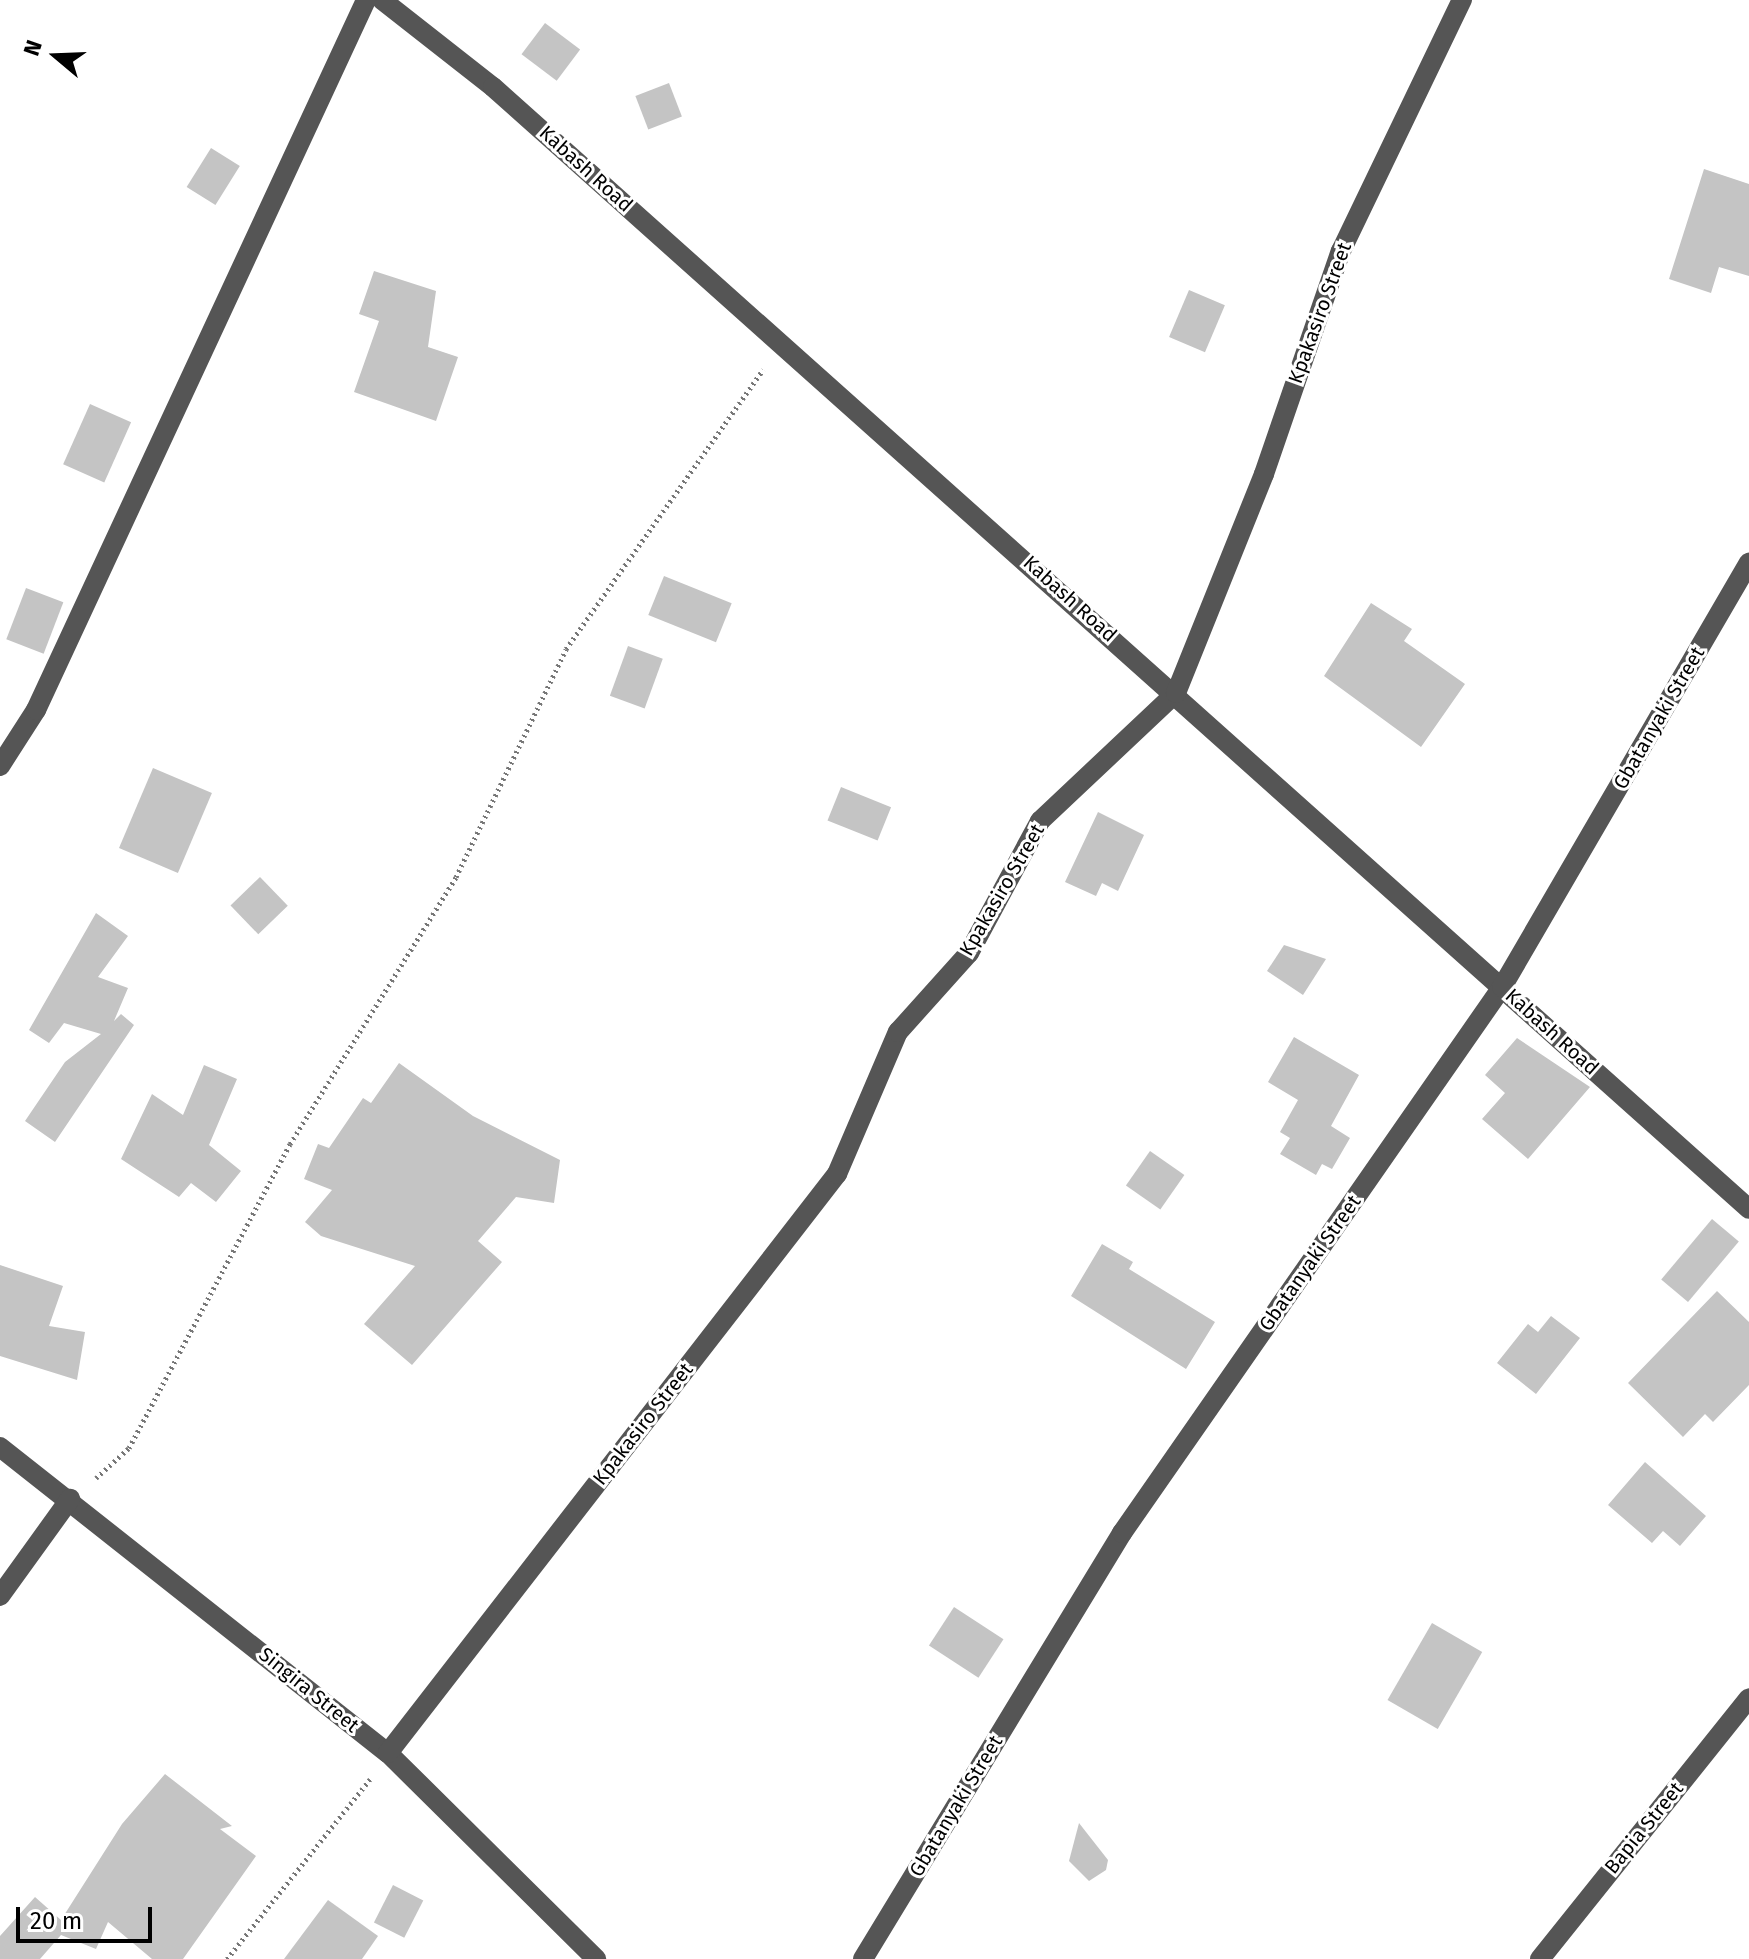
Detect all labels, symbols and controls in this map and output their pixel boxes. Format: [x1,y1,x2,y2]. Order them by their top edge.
north arrow [16,16,96,96]
text: N [18,37,48,59]
street label: Kabash Road [534,121,638,217]
street label: Kpakasiro Street [1283,239,1357,387]
street label: Kabash Road [1018,551,1122,647]
street label: Gbatanyaki Street [1608,642,1710,794]
street label: Kpakasiro Street [955,820,1049,960]
street label: Kabash Road [1500,984,1604,1080]
street label: Gbatanyaki Street [1254,1190,1366,1336]
street label: Kpakasiro Street [588,1358,698,1490]
street label: Singira Street [254,1642,364,1738]
street label: Gbatanyaki Street [904,1731,1008,1881]
street label: Bapia Street [1600,1777,1688,1879]
scale bar [20,1891,156,1941]
text: 20 m [30,1907,82,1935]

